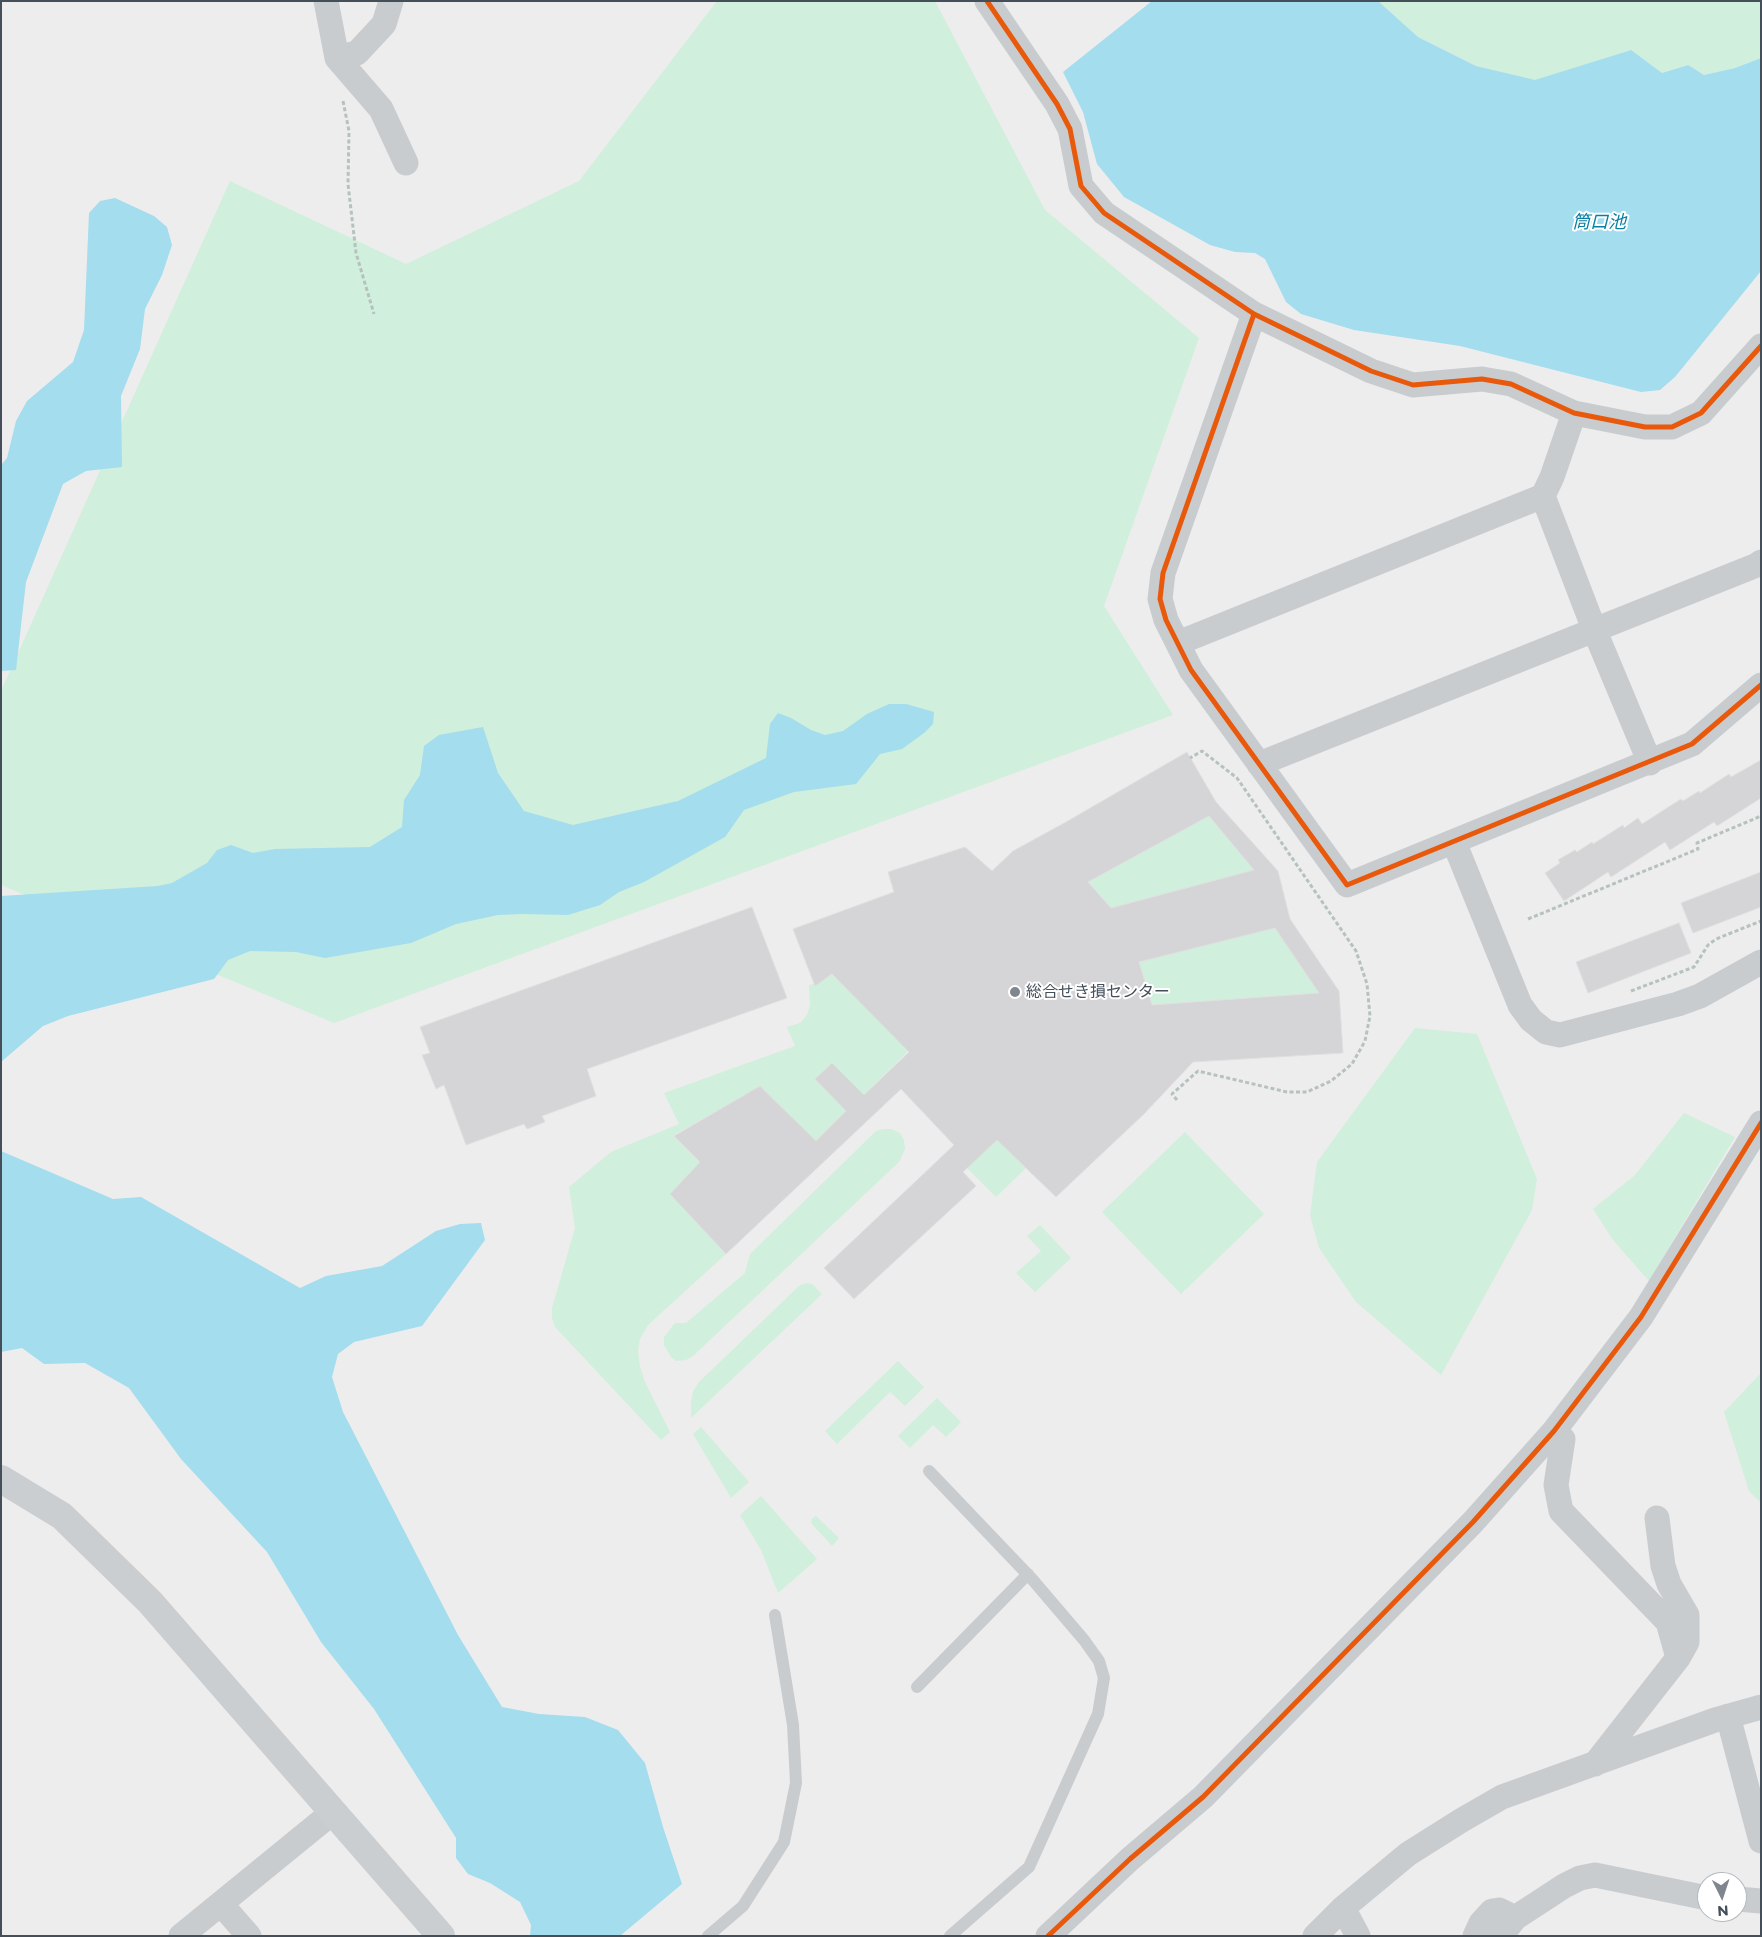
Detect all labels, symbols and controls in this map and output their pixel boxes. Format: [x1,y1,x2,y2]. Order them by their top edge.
water label: 筒口池 [1572,212,1626,234]
place label: 総合せき損センター [1026,982,1170,1002]
marker: 総合せき損センター [1008,985,1022,999]
north arrow [1697,1872,1747,1922]
text: N [1717,1902,1729,1920]

